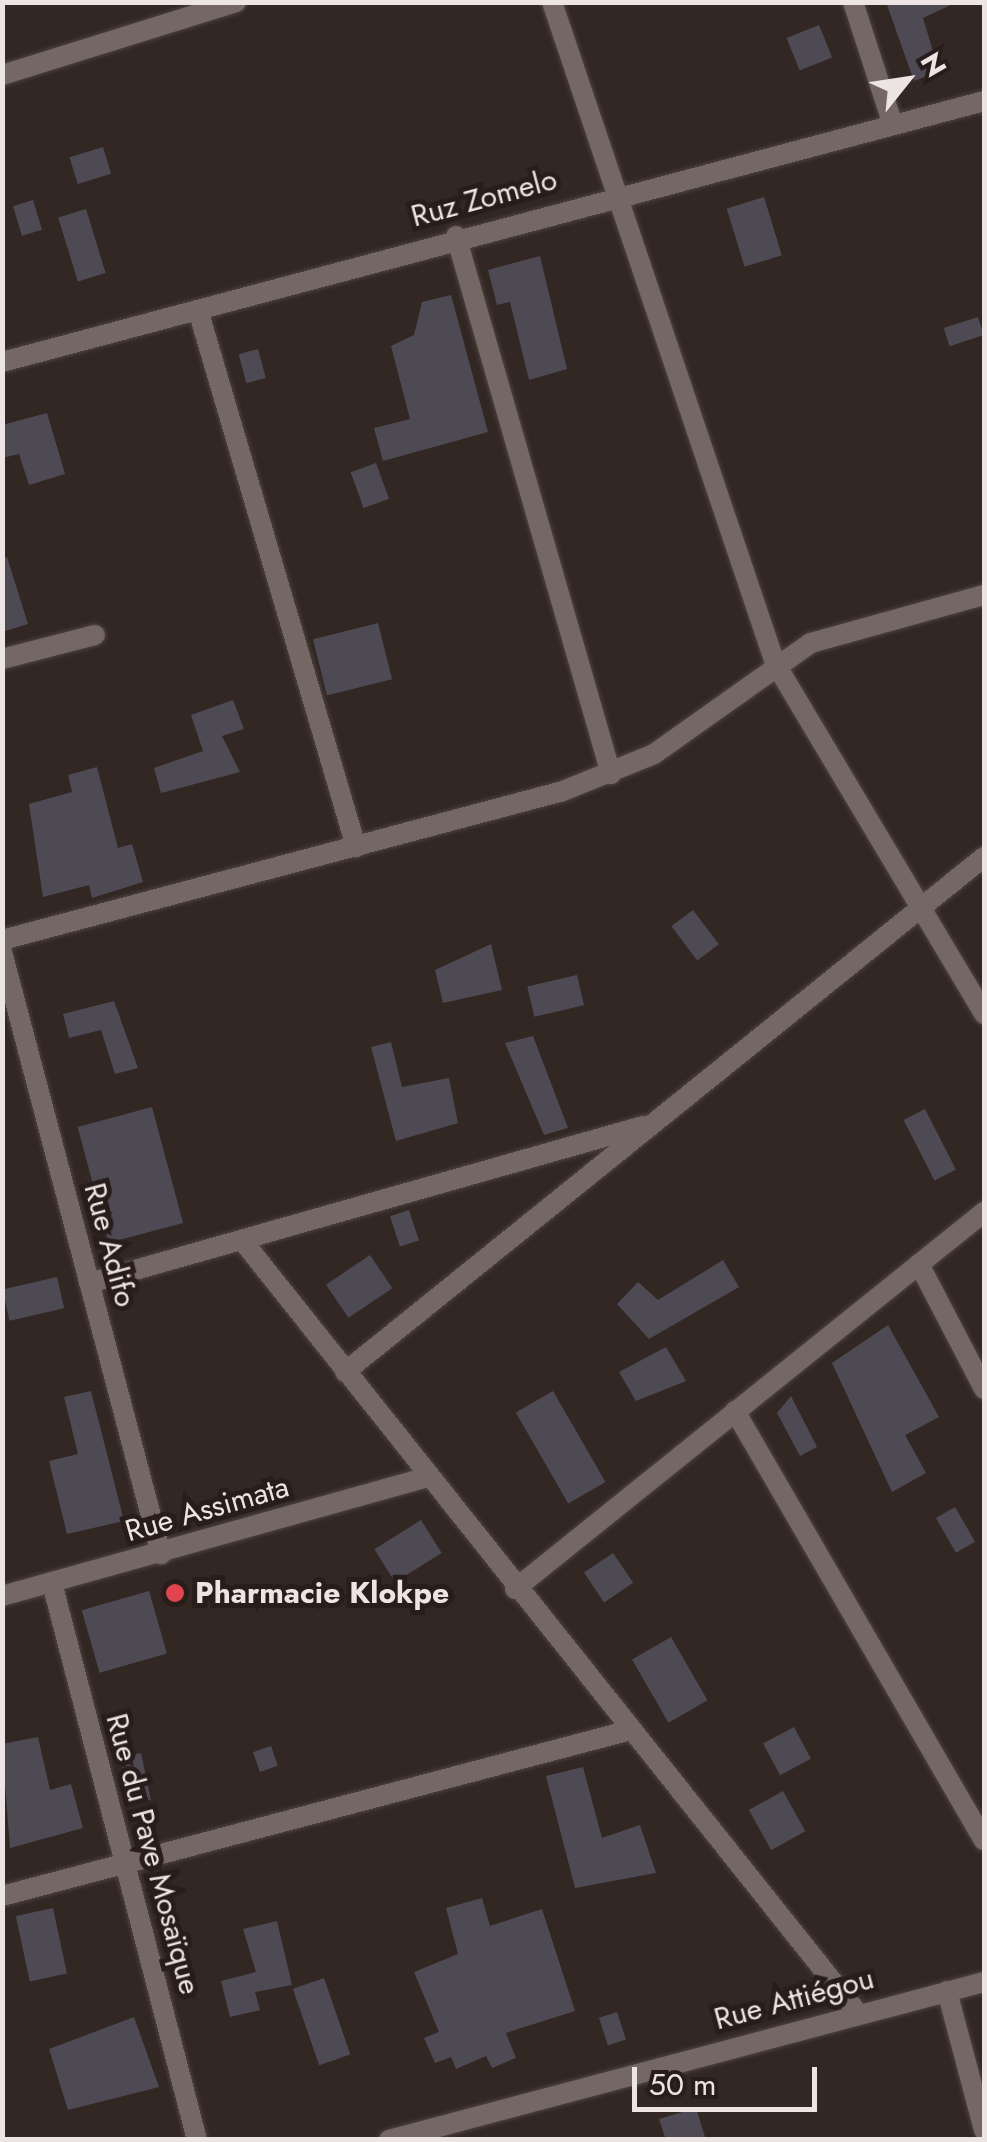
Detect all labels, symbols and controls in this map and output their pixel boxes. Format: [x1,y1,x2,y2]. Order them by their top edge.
north arrow [857,30,957,130]
text: N [910,45,957,85]
street label: Ruz Zomelo [407,161,561,235]
street label: Rue Adifo [76,1179,144,1311]
street label: Rue Assimata [121,1469,293,1549]
place label: Pharmacie Klokpe [195,1575,449,1611]
marker: Pharmacie Klokpe [164,1582,186,1604]
street label: Rue du Pave Mosaïque [98,1710,208,1998]
street label: Rue Attiégou [710,1960,878,2038]
scale bar [637,2047,822,2109]
text: 50 m [649,2063,716,2106]

